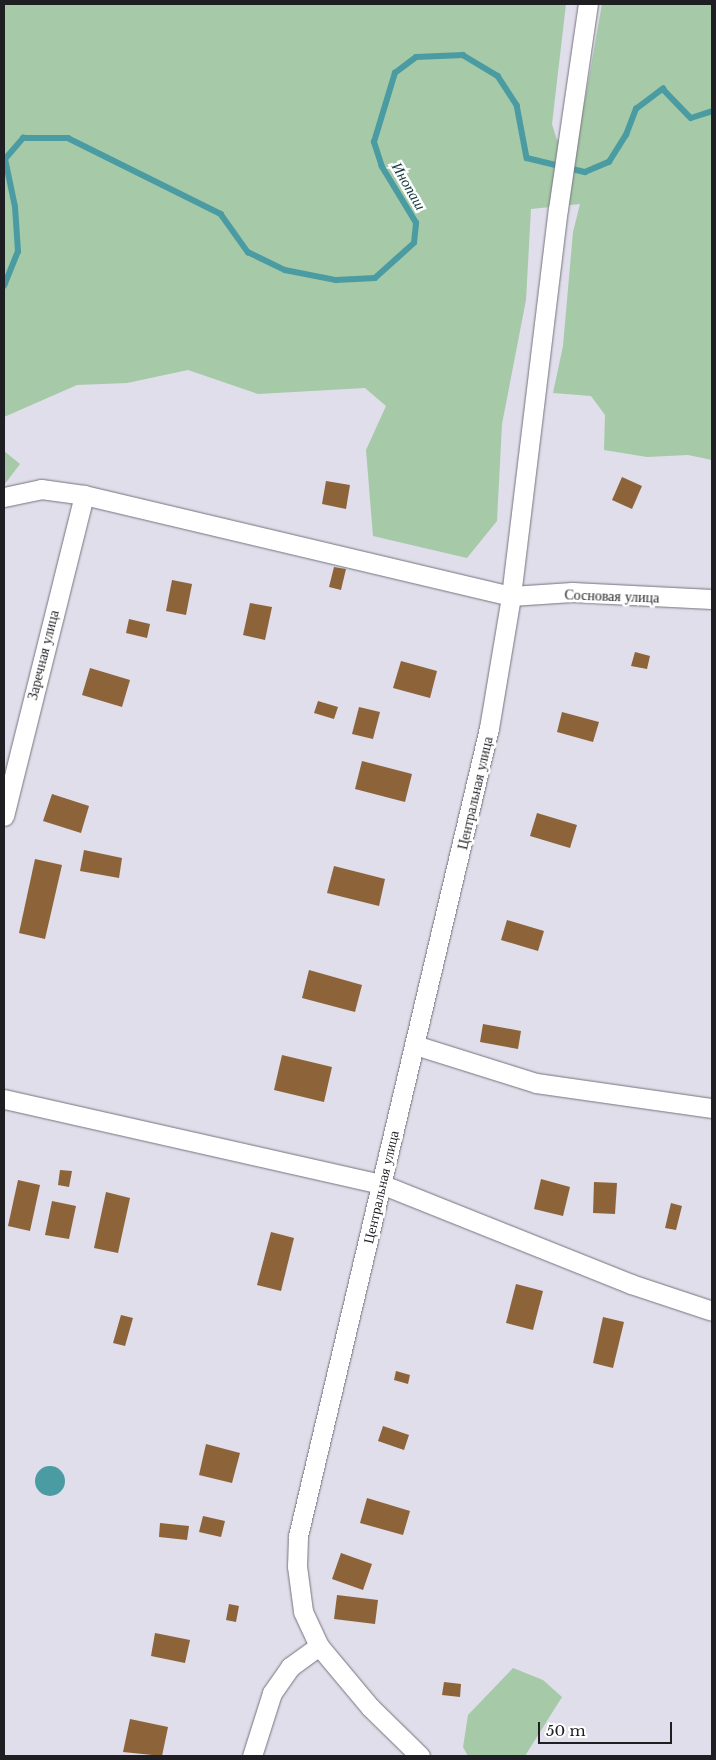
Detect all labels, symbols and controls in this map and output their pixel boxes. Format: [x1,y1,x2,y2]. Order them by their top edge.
water label: Инопаш [388,159,430,213]
street label: Сосновая улица [564,586,660,606]
street label: Заречная улица [24,608,62,702]
street label: Центральная улица [454,735,496,851]
street label: Центральная улица [360,1129,402,1245]
scale bar [541,1712,675,1744]
text: 50 m [546,1721,586,1740]

